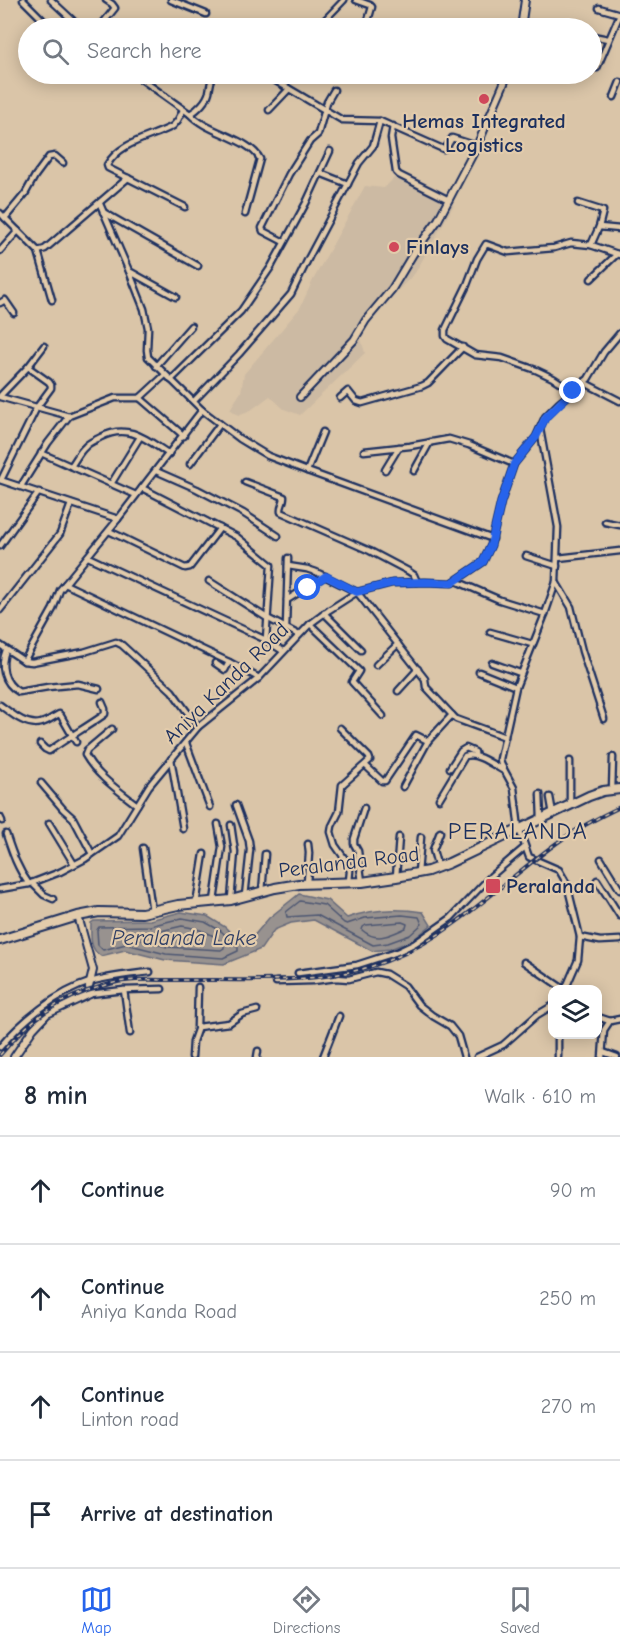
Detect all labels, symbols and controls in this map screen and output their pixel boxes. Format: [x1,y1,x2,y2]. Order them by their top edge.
search box [18,18,602,84]
icon: search [39,35,72,68]
text: Search here [87,38,202,64]
marker: Hemas Integrated Logistics [477,92,491,106]
place label: Hemas Integrated Logistics [402,109,566,157]
place label: Finlays [406,235,469,259]
marker: Finlays [387,240,401,254]
route end [559,377,585,403]
route start [294,574,320,600]
street label: Aniya Kanda Road [159,617,293,749]
district label: PERALANDA [448,817,588,845]
street label: Peralanda Road [277,841,421,883]
place label: Peralanda [506,874,595,898]
marker: Peralanda [484,877,502,895]
water label: Peralanda Lake [111,925,257,951]
map controls [548,985,602,1039]
button: layers [548,985,602,1039]
text: 8 min [24,1081,88,1111]
text: Walk · 610 m [485,1085,596,1108]
icon: ahead [24,1174,57,1207]
text: Continue [81,1177,164,1203]
text: 90 m [550,1179,596,1202]
text: Continue [81,1274,164,1300]
icon: ahead [24,1282,57,1315]
text: 250 m [539,1287,596,1310]
text: Aniya Kanda Road [81,1300,237,1323]
text: Continue [81,1382,164,1408]
icon: ahead [24,1390,57,1423]
text: 270 m [541,1395,596,1418]
text: Linton road [81,1408,179,1431]
icon: arrive [24,1498,57,1531]
text: Arrive at destination [81,1501,273,1527]
tab: Map [80,1583,113,1637]
tab: Directions [273,1583,340,1637]
tab: Saved [500,1583,540,1637]

